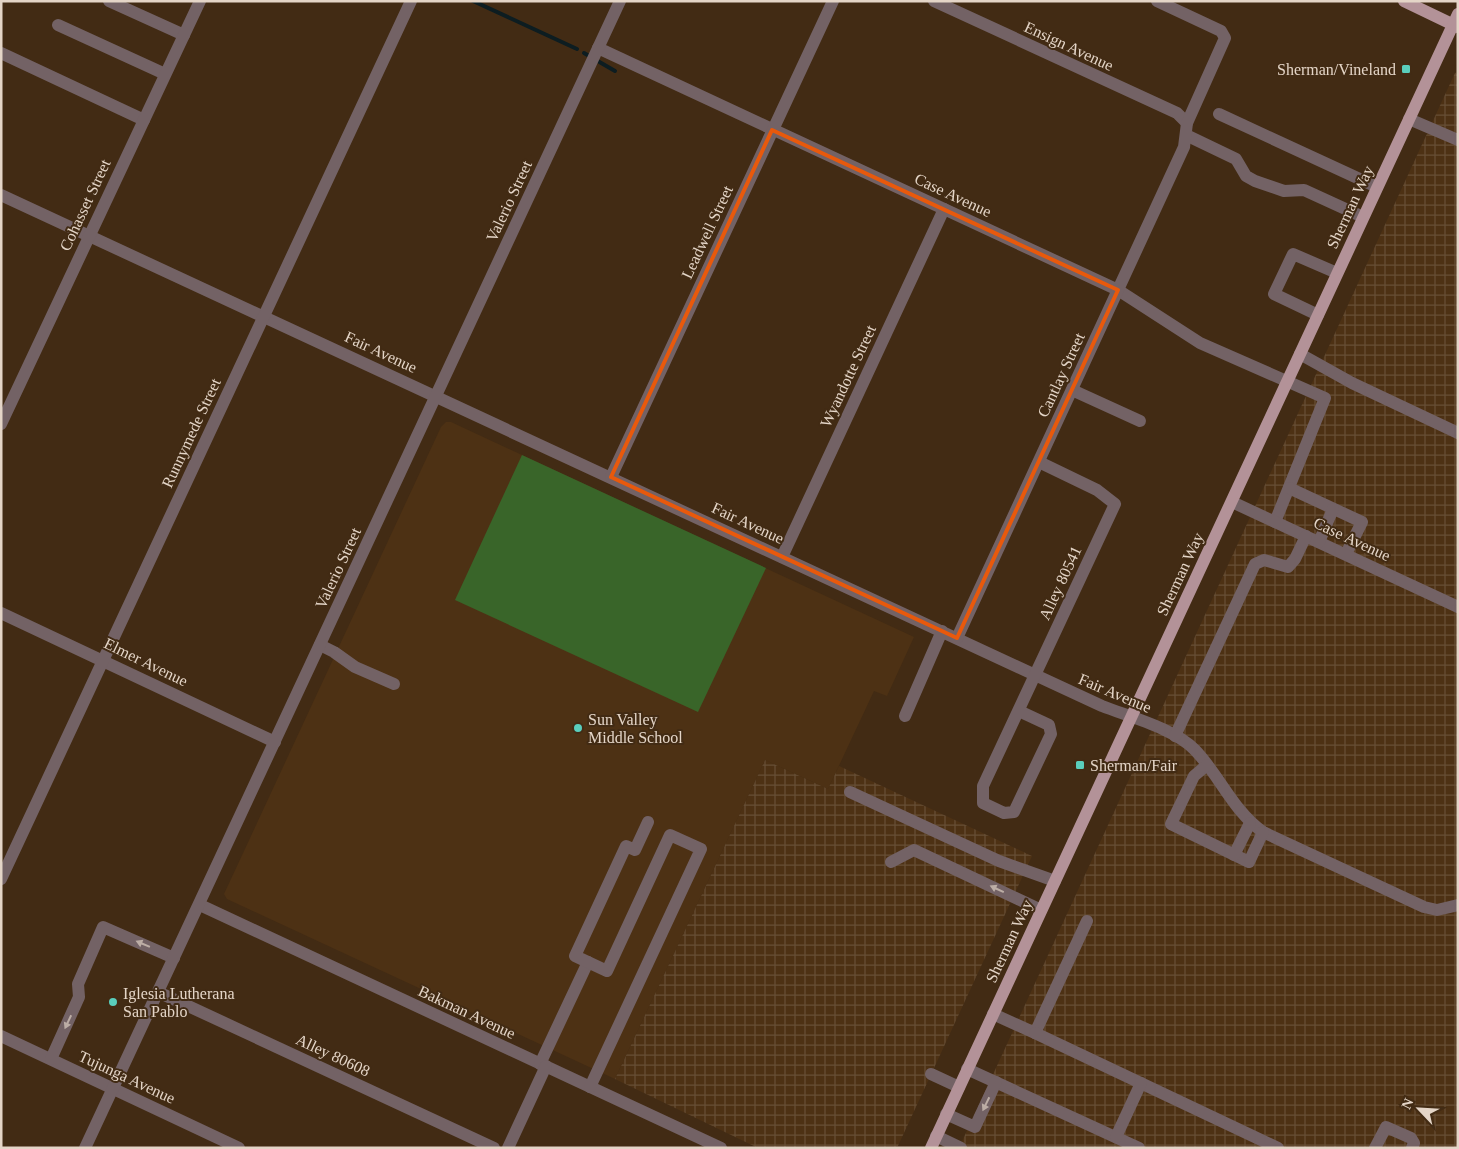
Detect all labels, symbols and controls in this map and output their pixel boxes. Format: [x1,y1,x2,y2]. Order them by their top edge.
street label: Ensign Avenue [1021,18,1116,75]
place label: Sherman/Vineland [1277,61,1396,78]
marker: Sherman/Vineland [1400,63,1412,75]
street label: Cohasset Street [56,156,114,253]
street label: Valerio Street [483,157,535,244]
street label: Sherman Way [1323,163,1378,252]
street label: Case Avenue [912,170,994,220]
street label: Leadwell Street [678,182,736,281]
street label: Wyandotte Street [817,322,880,430]
street label: Fair Avenue [342,328,420,376]
street label: Cantlay Street [1034,330,1089,420]
street label: Runnymede Street [158,375,225,491]
street label: Fair Avenue [709,499,787,547]
street label: Case Avenue [1311,514,1393,564]
street label: Valerio Street [312,524,364,611]
street label: Sherman Way [1153,530,1208,619]
street label: Alley 80541 [1035,543,1085,623]
street label: Elmer Avenue [101,634,191,690]
street label: Fair Avenue [1076,670,1154,716]
place label: Sun Valley Middle School [588,711,683,746]
marker: Sun Valley Middle School [572,722,584,734]
place label: Sherman/Fair [1090,757,1178,774]
marker: Sherman/Fair [1074,759,1086,771]
one-way arrow [990,885,1004,893]
street label: Sherman Way [982,897,1037,986]
one-way arrow [136,940,151,948]
street label: Bakman Avenue [416,982,518,1042]
place label: Iglesia Lutherana San Pablo [123,985,235,1020]
marker: Iglesia Lutherana San Pablo [107,996,119,1008]
one-way arrow [63,1015,71,1029]
street label: Alley 80608 [293,1030,373,1080]
street label: Tujunga Avenue [76,1047,178,1108]
north arrow [1394,1084,1444,1134]
text: N [1399,1096,1417,1111]
one-way arrow [981,1097,990,1112]

